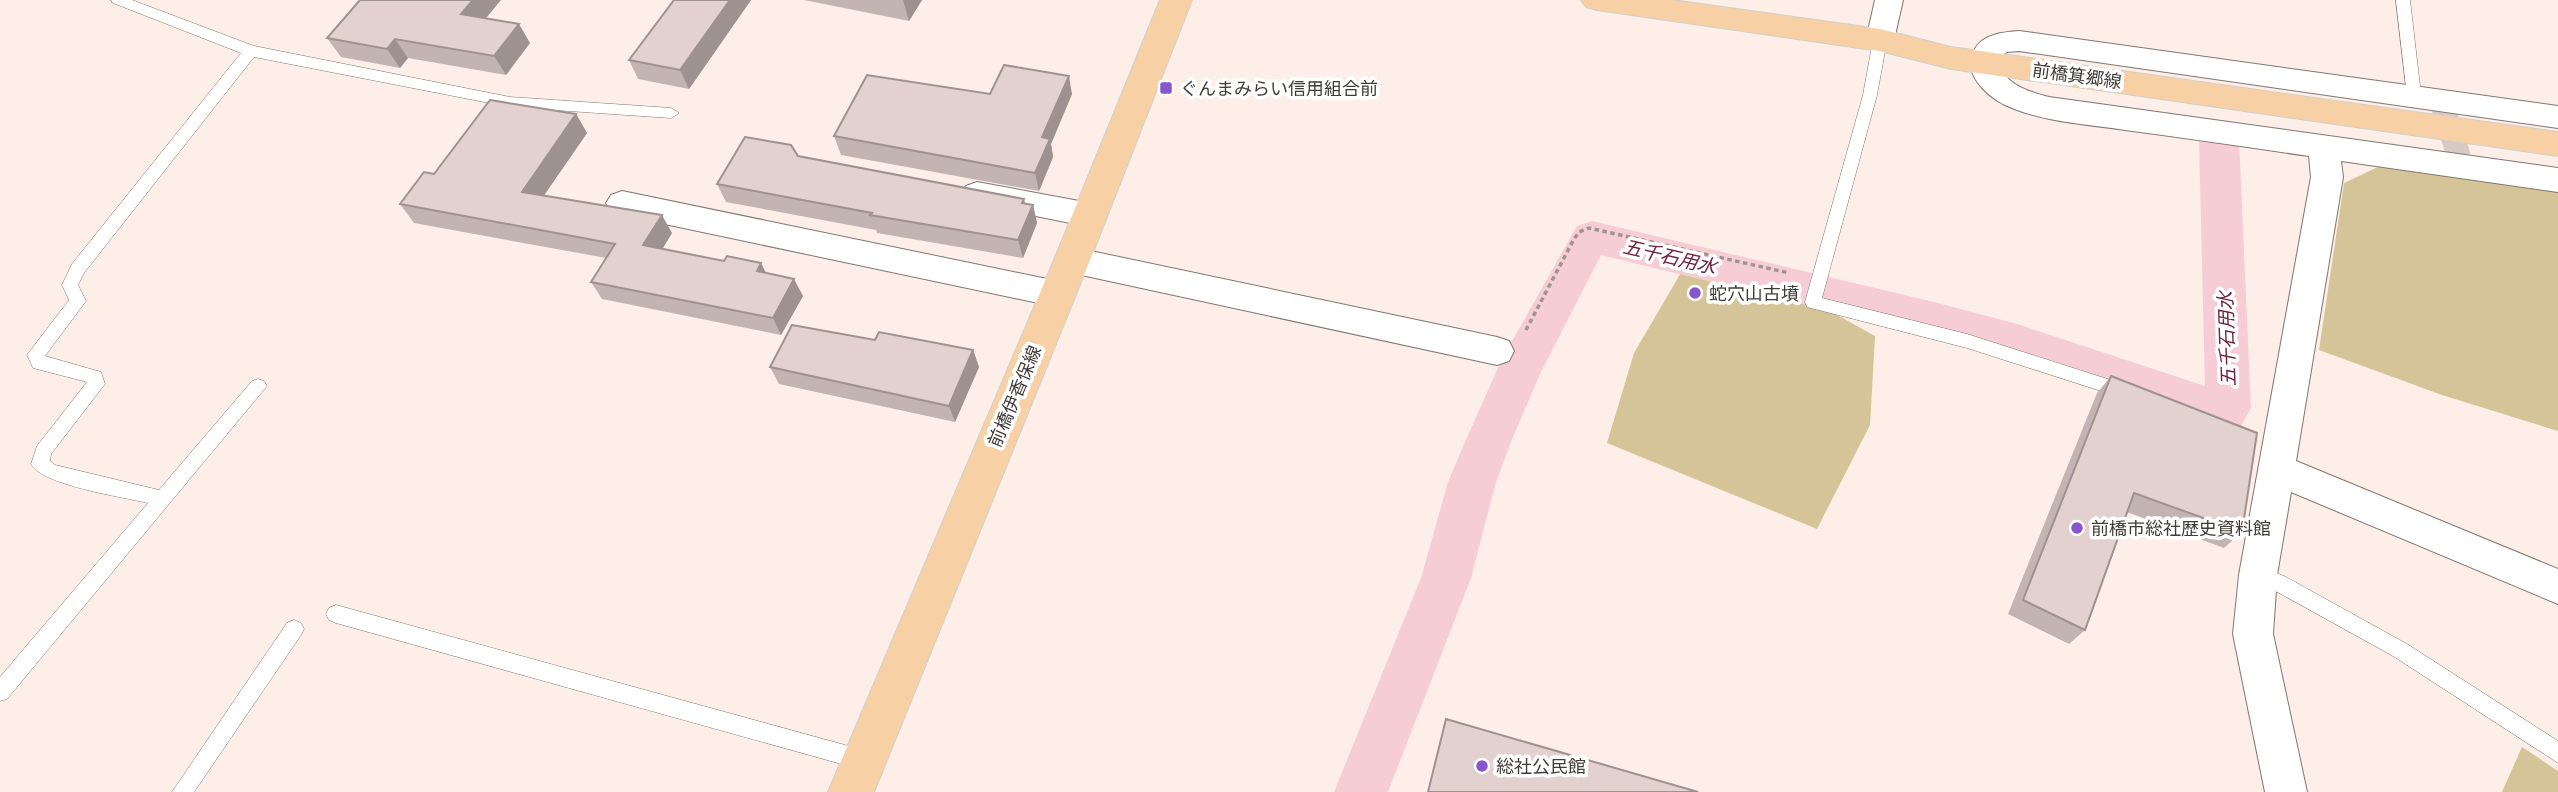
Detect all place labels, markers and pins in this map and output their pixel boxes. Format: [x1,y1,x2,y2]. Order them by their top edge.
place label: ぐんまみらい信用組合前 [1180,77,1378,99]
marker: ぐんまみらい信用組合前 [1158,80,1174,96]
place label: 蛇穴山古墳 [1709,282,1799,304]
marker: 蛇穴山古墳 [1687,285,1703,301]
place label: 前橋市総社歴史資料館 [2091,517,2271,539]
marker: 前橋市総社歴史資料館 [2069,520,2085,536]
place label: 総社公民館 [1496,755,1586,777]
marker: 総社公民館 [1474,758,1490,774]

